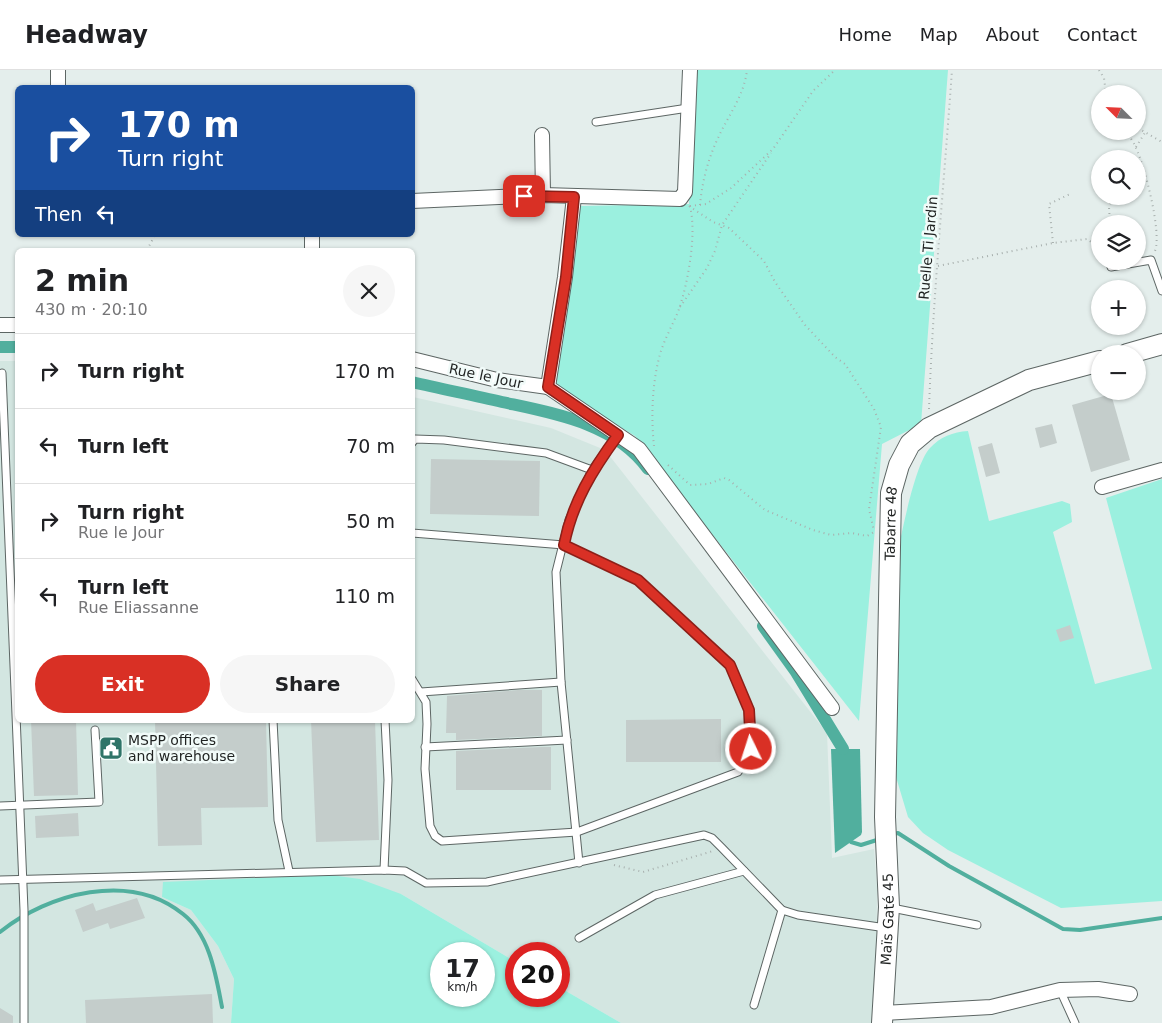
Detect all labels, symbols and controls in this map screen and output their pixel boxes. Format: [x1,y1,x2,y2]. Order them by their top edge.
text: Headway [25,21,148,49]
text: Home [839,24,892,45]
text: Map [920,24,958,45]
text: About [986,24,1039,45]
text: Contact [1067,24,1137,45]
north arrow [1091,85,1146,140]
map controls [1091,85,1146,400]
icon: right [35,105,100,170]
text: 170 m [118,105,240,145]
text: Turn right [118,146,223,171]
button: search [1091,150,1146,205]
pin [503,175,545,217]
icon: arrive [510,182,538,210]
street label: Ruelle Ti Jardin [916,196,940,300]
icon: left [92,200,120,228]
text: Then [35,203,82,225]
button: layers [1091,215,1146,270]
text: 2 min [35,263,129,298]
button: close [343,265,395,317]
button: + [1091,280,1146,335]
text: 430 m · 20:10 [35,300,148,319]
button: − [1091,345,1146,400]
icon: right [35,357,63,385]
text: Turn right [78,360,184,382]
text: 170 m [334,360,395,382]
street label: Rue le Jour [448,360,525,392]
icon: left [35,432,63,460]
text: Turn left [78,435,169,457]
text: 70 m [346,435,395,457]
street label: Tabarre 48 [882,484,901,562]
text: Turn right [78,501,184,523]
icon: right [35,507,63,535]
text: 50 m [346,510,395,532]
text: Rue le Jour [78,523,164,542]
text: Turn left [78,576,169,598]
icon: left [35,582,63,610]
text: 110 m [334,585,395,607]
text: Rue Eliassanne [78,598,199,617]
button: Exit [35,655,210,713]
button: Share [220,655,395,713]
position arrow [724,722,776,774]
place label: MSPP offices and warehouse [128,732,235,764]
public building icon: MSPP offices and warehouse [98,735,124,761]
street label: Maïs Gaté 45 [878,873,897,966]
speed limit sign: 20 [505,942,570,1007]
text: 17 [445,954,480,983]
text: km/h [447,980,478,994]

